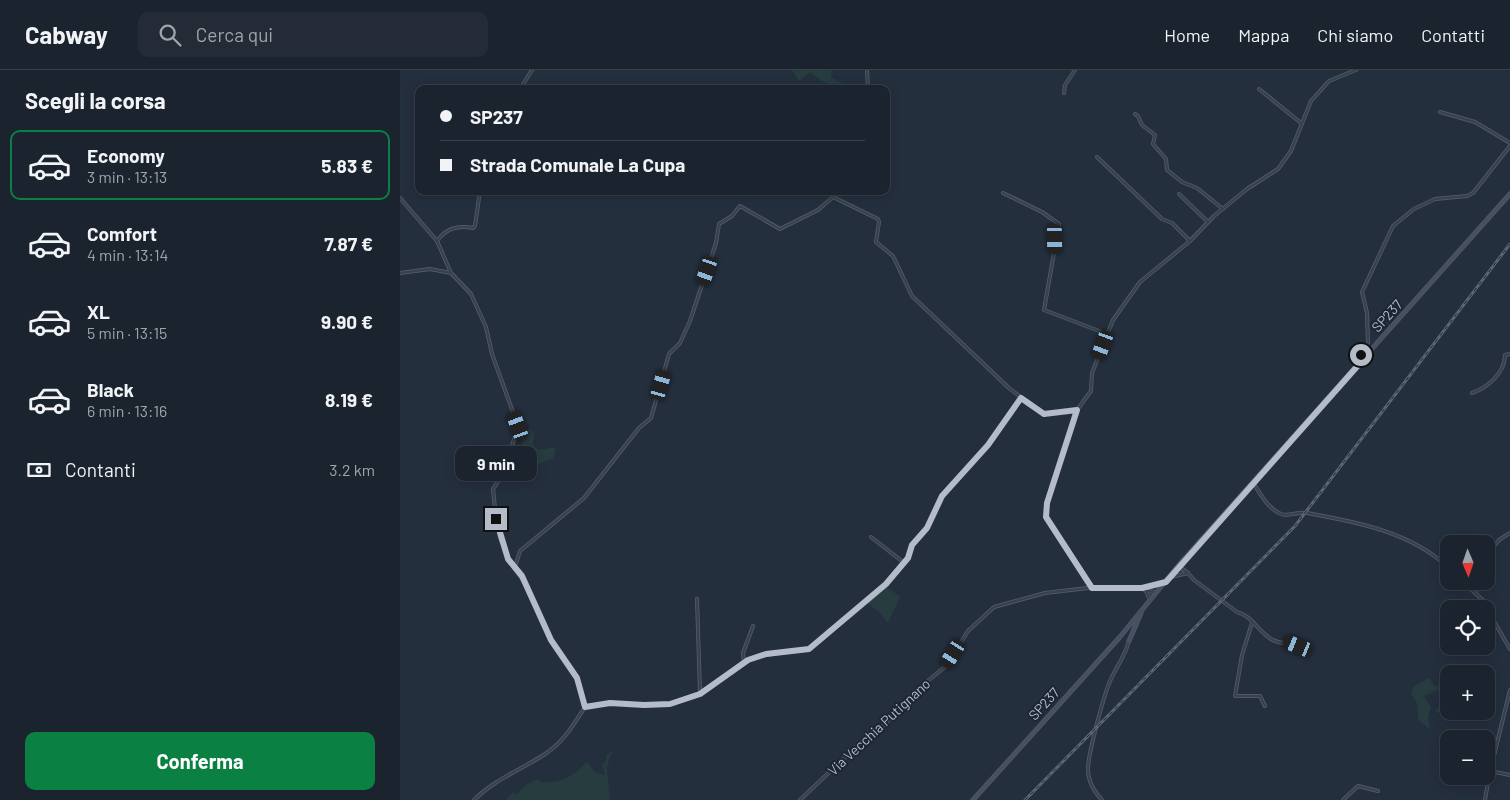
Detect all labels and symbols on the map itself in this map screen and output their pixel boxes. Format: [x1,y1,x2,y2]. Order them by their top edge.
car [1047,224,1062,254]
car [695,254,718,288]
street label: SP237 [1368,296,1406,335]
car [1090,328,1115,362]
route start [1350,344,1372,366]
car [649,369,672,401]
car [505,409,530,443]
callout: 9 min [455,446,537,482]
route end [485,508,507,530]
north arrow [1440,535,1495,590]
car [1281,633,1314,659]
car [938,637,967,671]
street label: Via Vecchia Putignano [824,675,933,779]
street label: SP237 [1025,684,1063,723]

